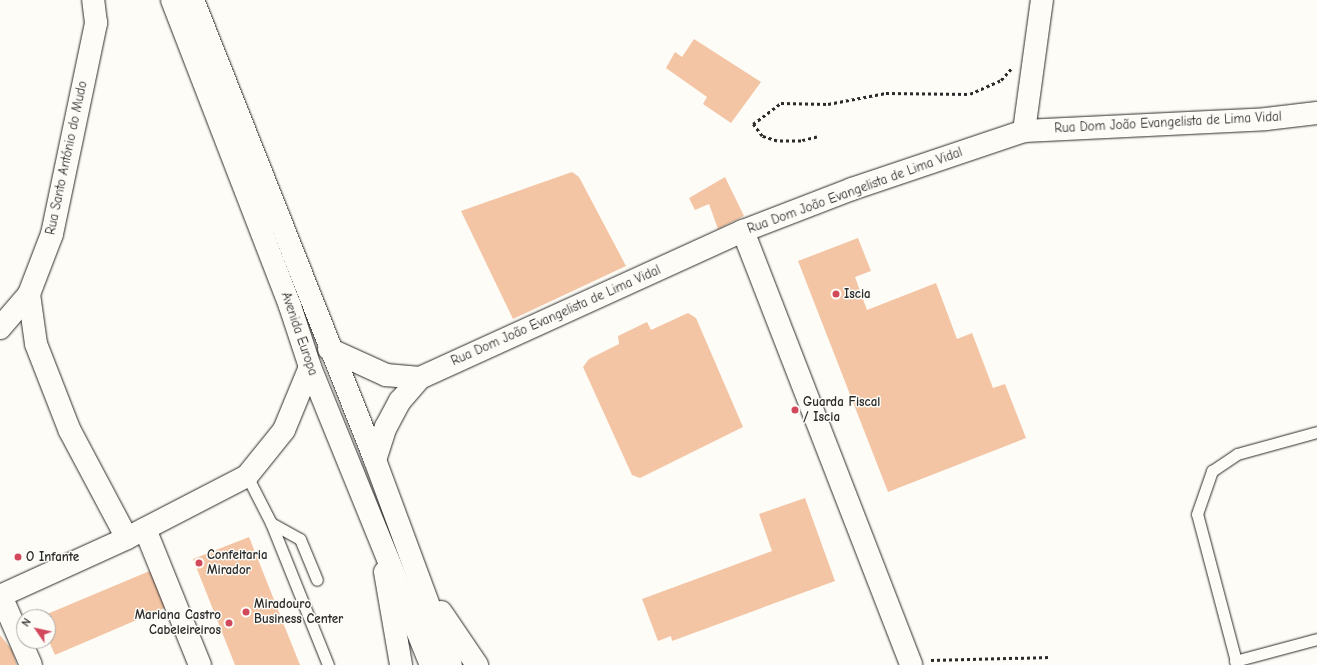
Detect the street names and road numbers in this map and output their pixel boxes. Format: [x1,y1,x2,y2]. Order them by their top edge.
street label: Rua Santo António do Mudo [43,80,91,236]
street label: Rua Dom João Evangelista de Lima Vidal [1054,109,1282,137]
street label: Rua Dom João Evangelista de Lima Vidal [745,145,965,237]
street label: Rua Dom João Evangelista de Lima Vidal [449,263,663,369]
street label: Avenida Europa [277,290,321,378]

